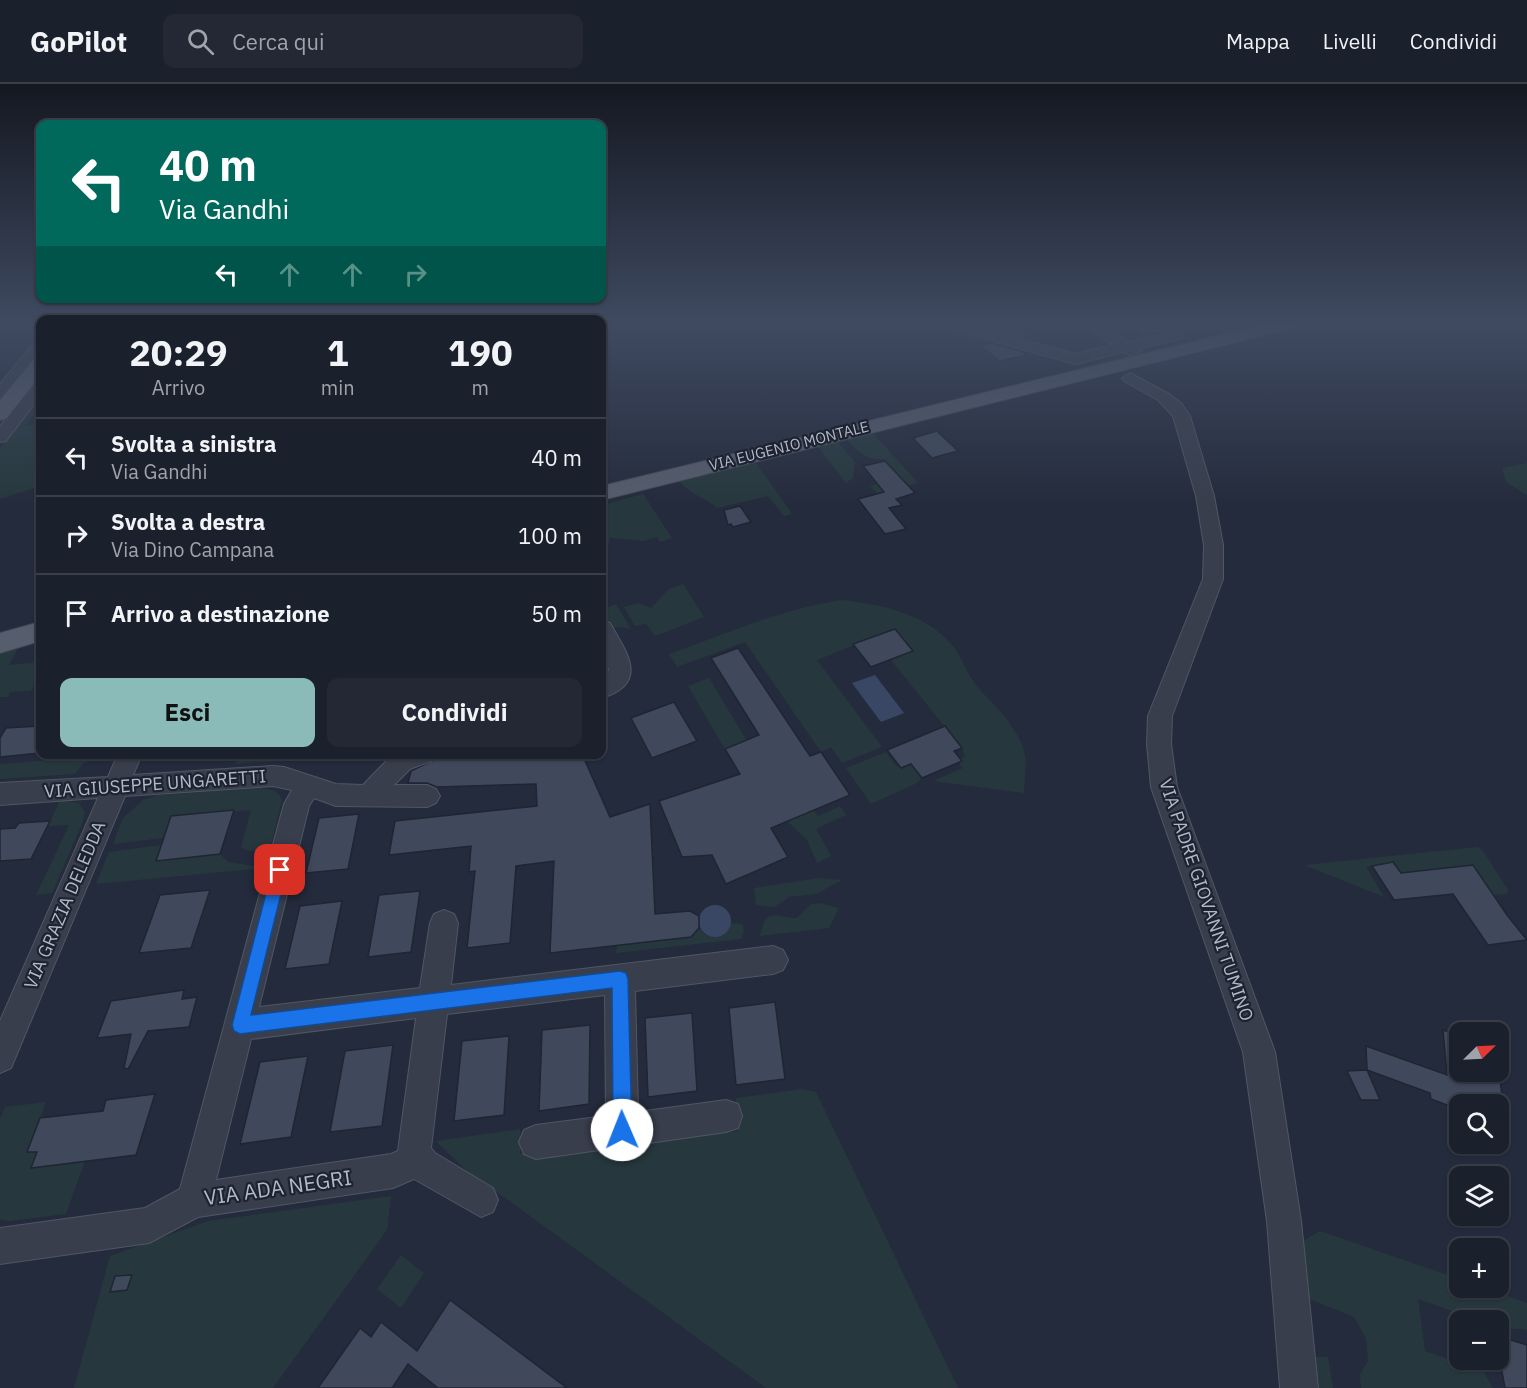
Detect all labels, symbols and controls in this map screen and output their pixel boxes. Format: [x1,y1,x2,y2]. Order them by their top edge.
search box [163,14,583,68]
text: GoPilot [30,23,127,60]
icon: search [184,25,217,58]
text: Cerca qui [232,27,325,56]
text: Mappa [1226,27,1290,55]
text: Livelli [1323,27,1377,55]
text: Condividi [1410,27,1497,55]
text: 40 m [159,138,257,193]
icon: left [60,144,138,222]
text: Via Gandhi [159,191,289,226]
icon: left [210,258,243,291]
icon: ahead [273,258,306,291]
icon: ahead [336,258,369,291]
icon: right [399,258,432,291]
text: 20:29 [129,329,228,376]
text: 1 [327,329,349,376]
text: 190 [448,329,513,376]
text: Arrivo [152,374,205,401]
text: min [321,374,355,401]
text: m [472,374,489,401]
street label: VIA EUGENIO MONTALE [707,416,871,475]
text: Svolta a sinistra [111,429,276,458]
icon: left [60,441,93,474]
text: 40 m [531,443,582,472]
text: Via Gandhi [111,458,207,485]
text: Svolta a destra [111,507,265,536]
icon: right [60,519,93,552]
text: 100 m [518,521,582,550]
text: Via Dino Campana [111,536,274,563]
icon: arrive [60,597,93,630]
text: Arrivo a destinazione [111,599,330,628]
text: 50 m [531,599,582,628]
button: Esci [60,678,315,747]
button: Condividi [327,678,582,747]
street label: VIA GIUSEPPE UNGARETTI [43,764,267,803]
street label: VIA PADRE GIOVANNI TUMINO [1154,776,1259,1024]
street label: VIA GRAZIA DELEDDA [19,817,111,992]
pin [254,844,305,895]
icon: arrive [263,853,296,886]
north arrow [1449,1022,1509,1082]
map controls [1449,1022,1509,1370]
button: search [1449,1094,1509,1154]
position arrow [590,1098,654,1162]
street label: VIA ADA NEGRI [202,1163,354,1211]
button: layers [1449,1166,1509,1226]
button: + [1449,1238,1509,1298]
button: − [1449,1310,1509,1370]

